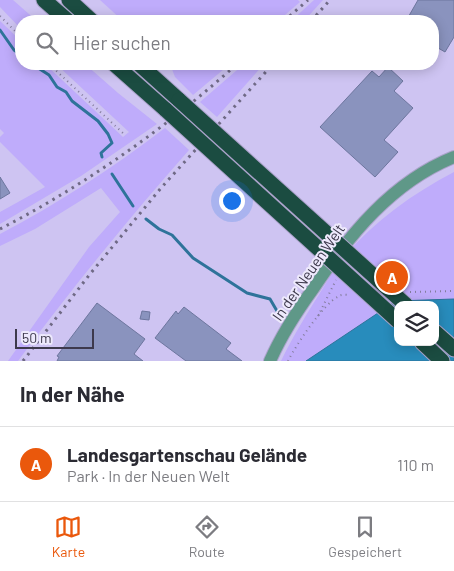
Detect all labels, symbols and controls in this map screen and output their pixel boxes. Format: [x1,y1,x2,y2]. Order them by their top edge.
search box [15,15,439,70]
icon: search [33,29,61,57]
text: Hier suchen [73,31,171,54]
your location [219,188,245,214]
street label: In der Neuen Welt [268,220,348,324]
pin: A [376,258,408,296]
map controls [394,301,439,346]
button: layers [394,301,439,346]
scale bar [15,326,94,349]
text: 50 m [22,329,51,346]
text: In der Nähe [20,381,125,406]
text: Landesgartenschau Gelände [67,443,307,466]
text: A [31,455,41,474]
text: 110 m [397,455,434,474]
text: Park · In der Neuen Welt [67,466,230,485]
tab: Karte [52,513,85,560]
tab: Route [189,513,225,560]
tab: Gespeichert [328,513,402,560]

